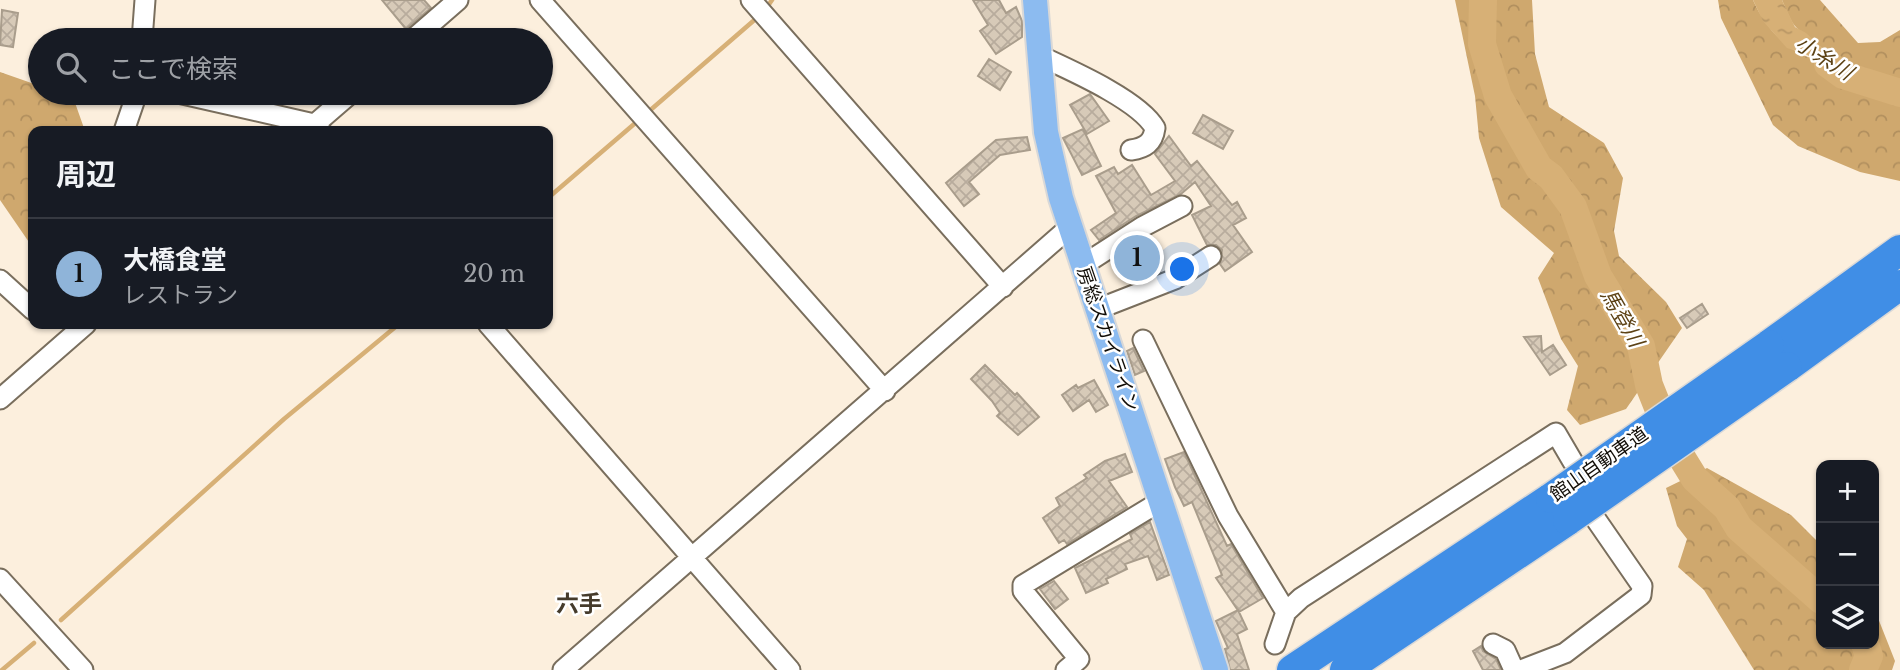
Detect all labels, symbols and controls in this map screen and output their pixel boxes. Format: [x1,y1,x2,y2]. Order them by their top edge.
search box [28,28,553,105]
water label: 小糸川 [1790,30,1859,87]
icon: search [52,48,90,86]
text: ここで検索 [108,53,238,85]
text: 周辺 [56,156,116,193]
pin: 1 [1114,232,1160,284]
text: 大橋食堂 [123,244,227,276]
your location [1165,252,1199,286]
text: 1 [74,260,84,288]
text: 20 m [463,260,525,288]
street label: 房総スカイライン [1072,263,1144,415]
text: レストラン [123,281,238,309]
water label: 馬登川 [1595,284,1650,354]
street label: 館山自動車道 [1546,422,1652,506]
map controls [1816,460,1879,649]
button: + [1816,460,1879,523]
button: − [1816,523,1879,586]
button: layers [1816,586,1879,649]
district label: 六手 [556,590,602,618]

